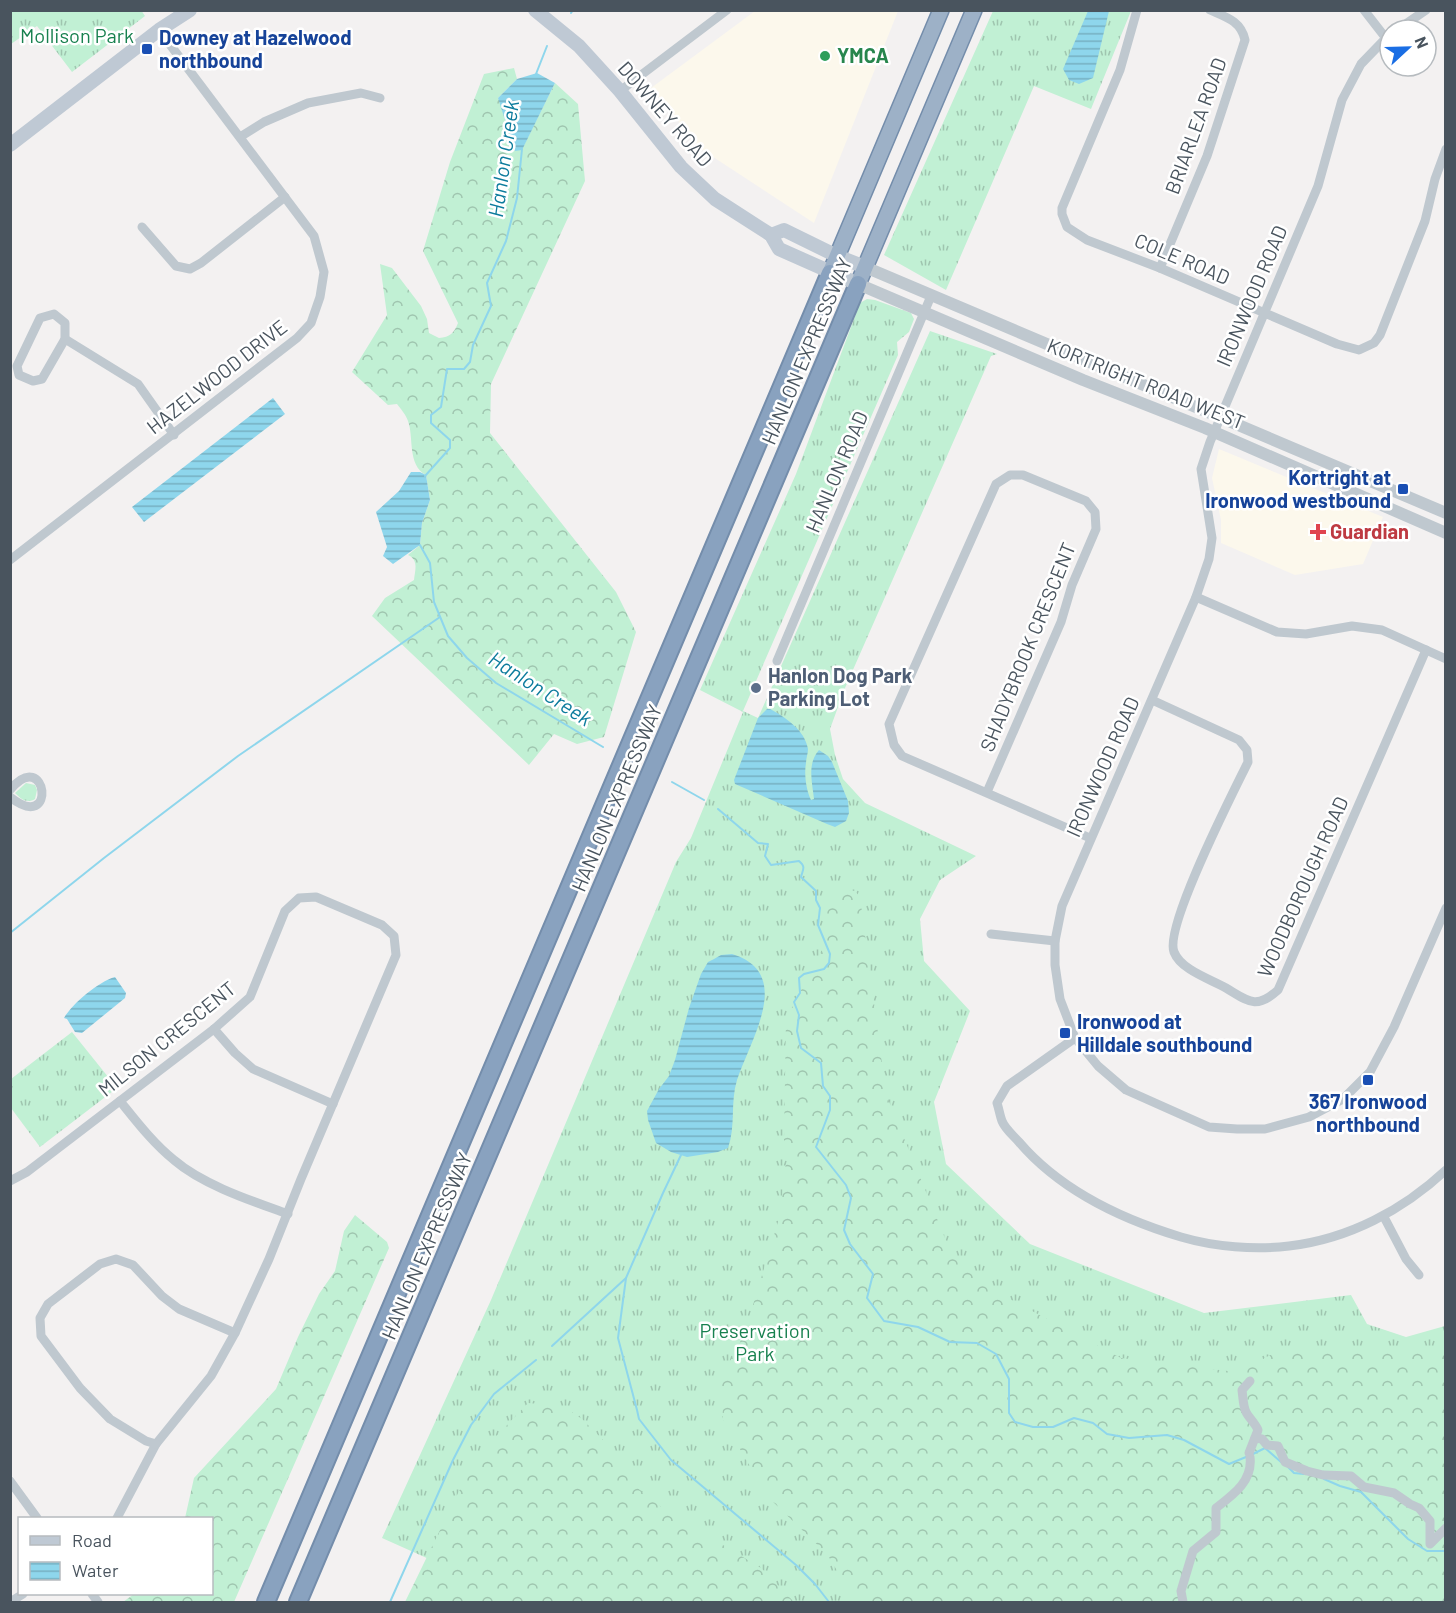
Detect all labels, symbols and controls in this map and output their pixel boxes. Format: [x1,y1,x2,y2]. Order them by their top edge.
north arrow [1378,18,1438,78]
park label: Mollison Park [20,23,134,47]
place label: Downey at Hazelwood northbound [159,25,352,72]
text: N [1412,34,1433,51]
marker: Downey at Hazelwood northbound [140,42,154,56]
place label: YMCA [837,43,889,67]
marker: YMCA [818,49,832,63]
street label: BRIARLEA ROAD [1159,54,1231,197]
street label: DOWNEY ROAD [613,56,718,171]
water label: Hanlon Creek [482,98,523,219]
street label: IRONWOOD ROAD [1211,221,1292,370]
street label: COLE ROAD [1131,227,1234,289]
street label: HANLON EXPRESSWAY [756,253,856,448]
street label: HAZELWOOD DRIVE [141,314,291,438]
street label: KORTRIGHT ROAD WEST [1044,332,1249,434]
street label: HANLON ROAD [800,407,872,536]
place label: Kortright at Ironwood westbound [1205,465,1391,512]
marker: Kortright at Ironwood westbound [1396,482,1410,496]
place label: Guardian [1330,519,1409,543]
marker: Guardian [1311,525,1325,539]
street label: SHADYBROOK CRESCENT [974,539,1080,755]
water label: Hanlon Creek [485,645,598,731]
place label: Hanlon Dog Park Parking Lot [768,663,913,710]
marker: Hanlon Dog Park Parking Lot [749,681,763,695]
street label: IRONWOOD ROAD [1060,693,1144,840]
street label: HANLON EXPRESSWAY [566,700,666,895]
street label: WOODBOROUGH ROAD [1251,793,1353,981]
street label: MILSON CRESCENT [93,975,240,1101]
place label: Ironwood at Hilldale southbound [1077,1009,1252,1056]
marker: Ironwood at Hilldale southbound [1058,1026,1072,1040]
marker: 367 Ironwood northbound [1361,1073,1375,1087]
place label: 367 Ironwood northbound [1309,1089,1427,1136]
street label: HANLON EXPRESSWAY [376,1148,476,1343]
park label: Preservation Park [699,1318,811,1365]
legend [18,1517,213,1595]
text: Road [72,1529,112,1551]
text: Water [72,1559,119,1581]

